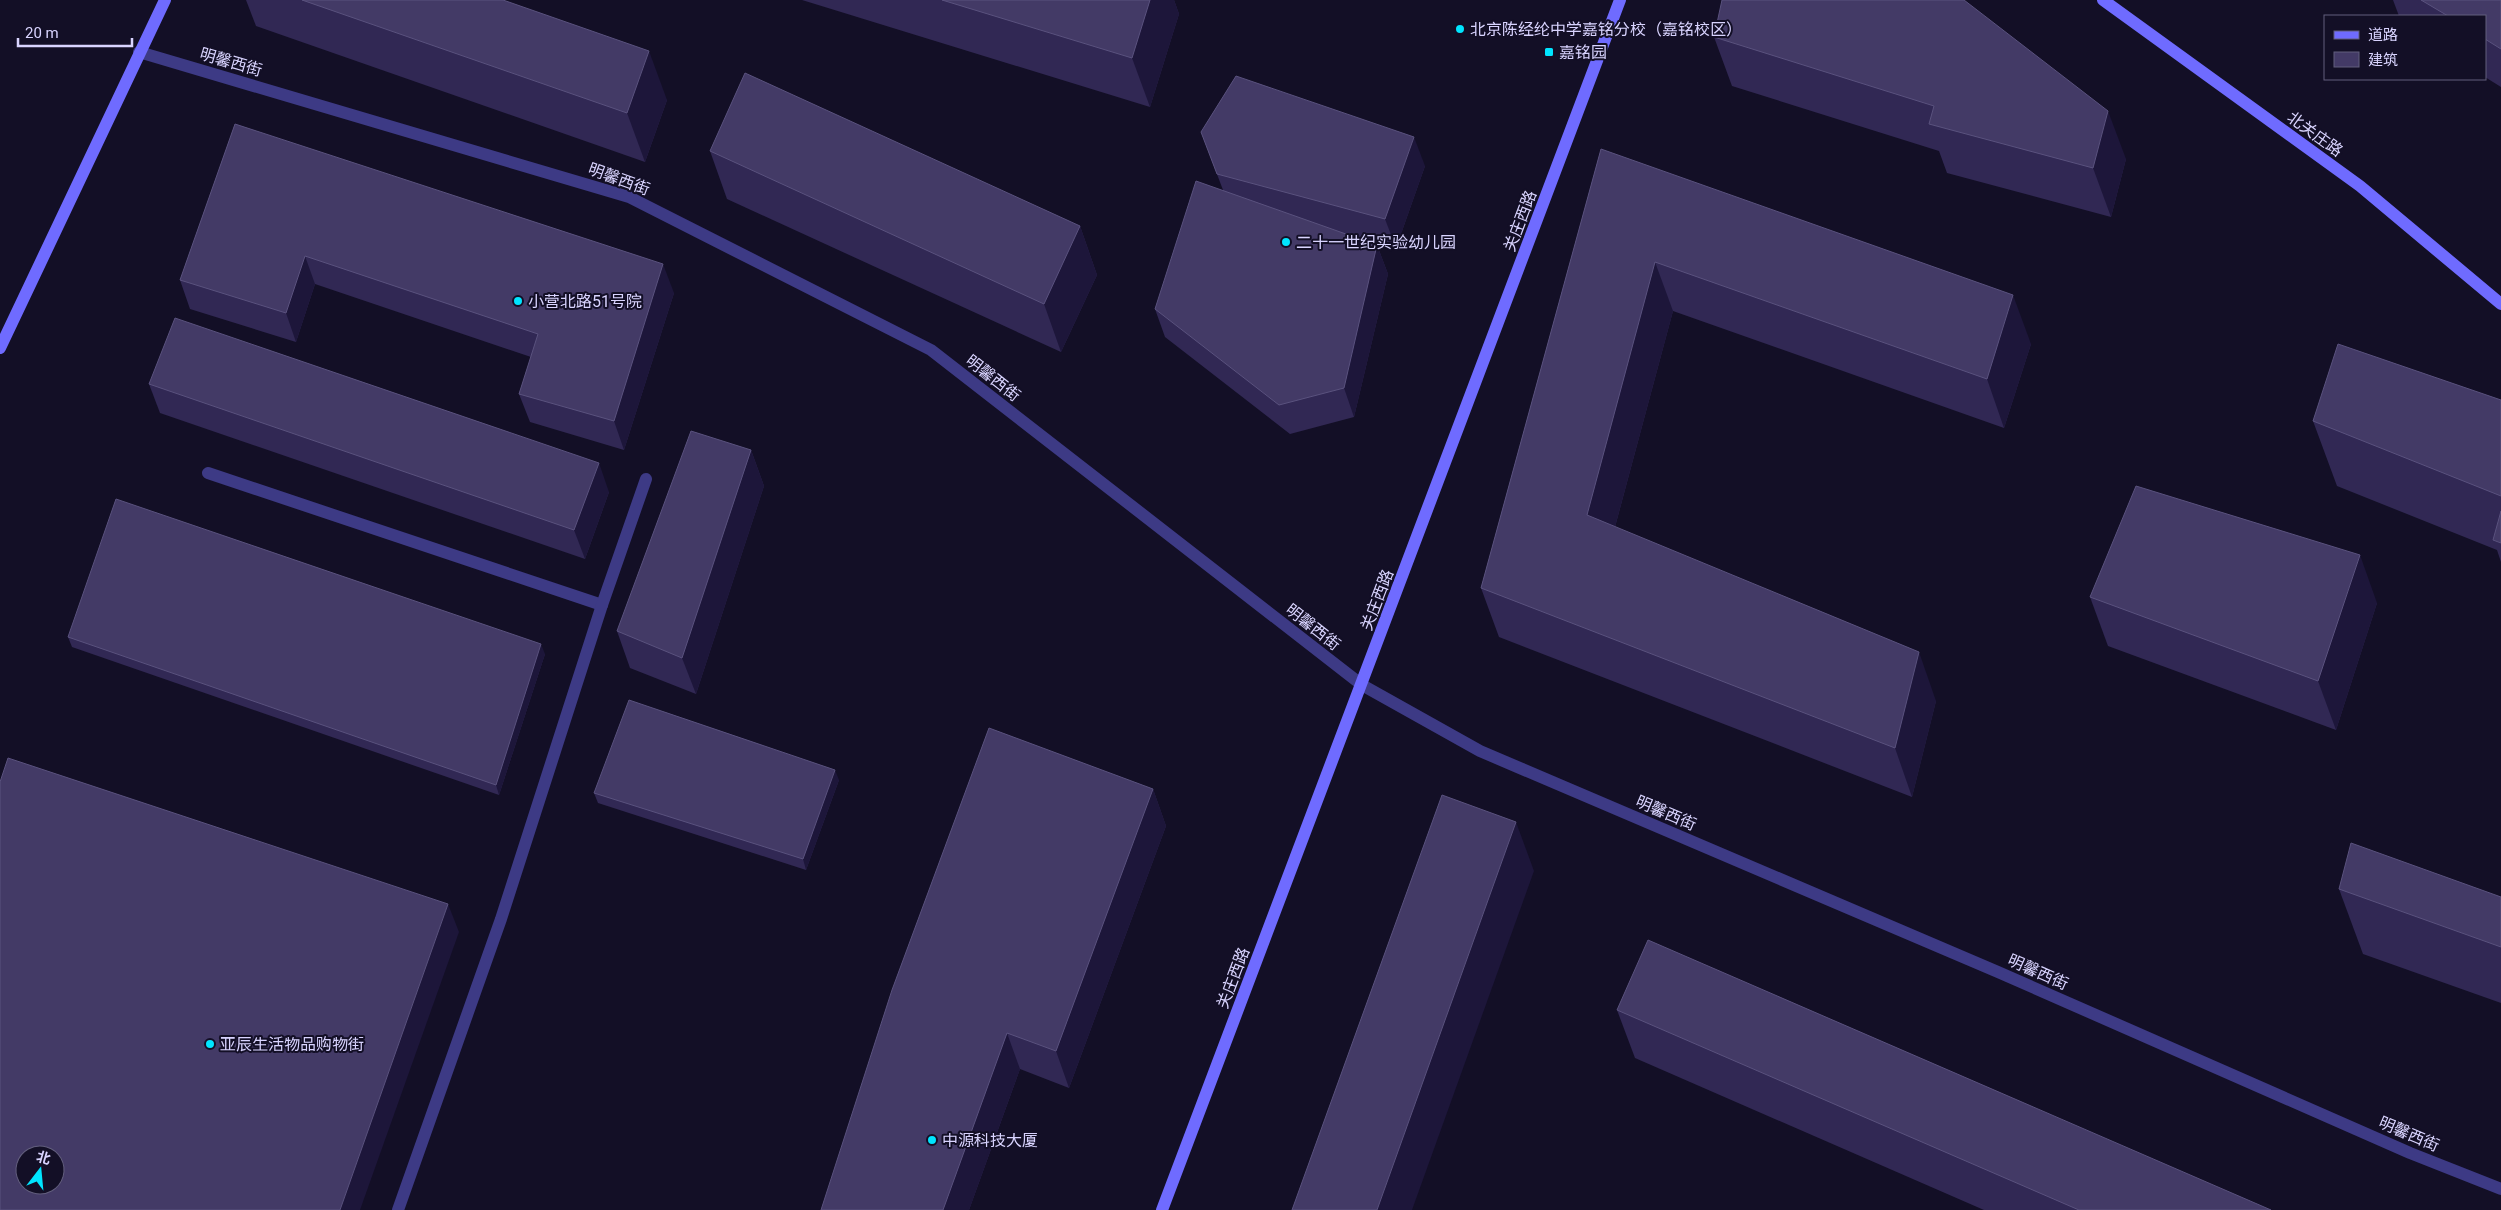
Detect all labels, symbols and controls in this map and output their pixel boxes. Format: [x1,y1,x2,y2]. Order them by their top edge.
scale bar [18,15,131,47]
legend [2324,15,2486,80]
place label: 北京陈经纶中学嘉铭分校（嘉铭校区） [1470,20,1742,39]
marker: 北京陈经纶中学嘉铭分校（嘉铭校区） [1454,23,1466,35]
text: 20 m [25,24,59,42]
text: 道路 [2368,26,2398,44]
place label: 嘉铭园 [1559,43,1607,62]
street label: 明馨西街 [198,44,264,80]
marker: 嘉铭园 [1543,46,1555,58]
text: 建筑 [2368,51,2398,69]
street label: 北关庄路 [2284,108,2346,160]
street label: 明馨西街 [586,159,652,199]
street label: 关庄西路 [1500,188,1540,254]
place label: 二十一世纪实验幼儿园 [1296,233,1456,252]
marker: 二十一世纪实验幼儿园 [1280,236,1292,248]
place label: 小营北路51号院 [528,292,642,311]
marker: 小营北路51号院 [512,295,524,307]
street label: 明馨西街 [962,351,1024,405]
street label: 关庄西路 [1357,567,1397,633]
street label: 明馨西街 [1282,600,1344,654]
street label: 明馨西街 [1633,792,1699,834]
street label: 关庄西路 [1213,945,1253,1011]
street label: 明馨西街 [2005,950,2071,994]
place label: 亚辰生活物品购物街 [220,1035,364,1054]
marker: 亚辰生活物品购物街 [204,1038,216,1050]
street label: 明馨西街 [2376,1113,2442,1155]
place label: 中源科技大厦 [942,1131,1038,1150]
marker: 中源科技大厦 [926,1134,938,1146]
north arrow [15,1145,65,1195]
text: 北 [35,1148,53,1167]

